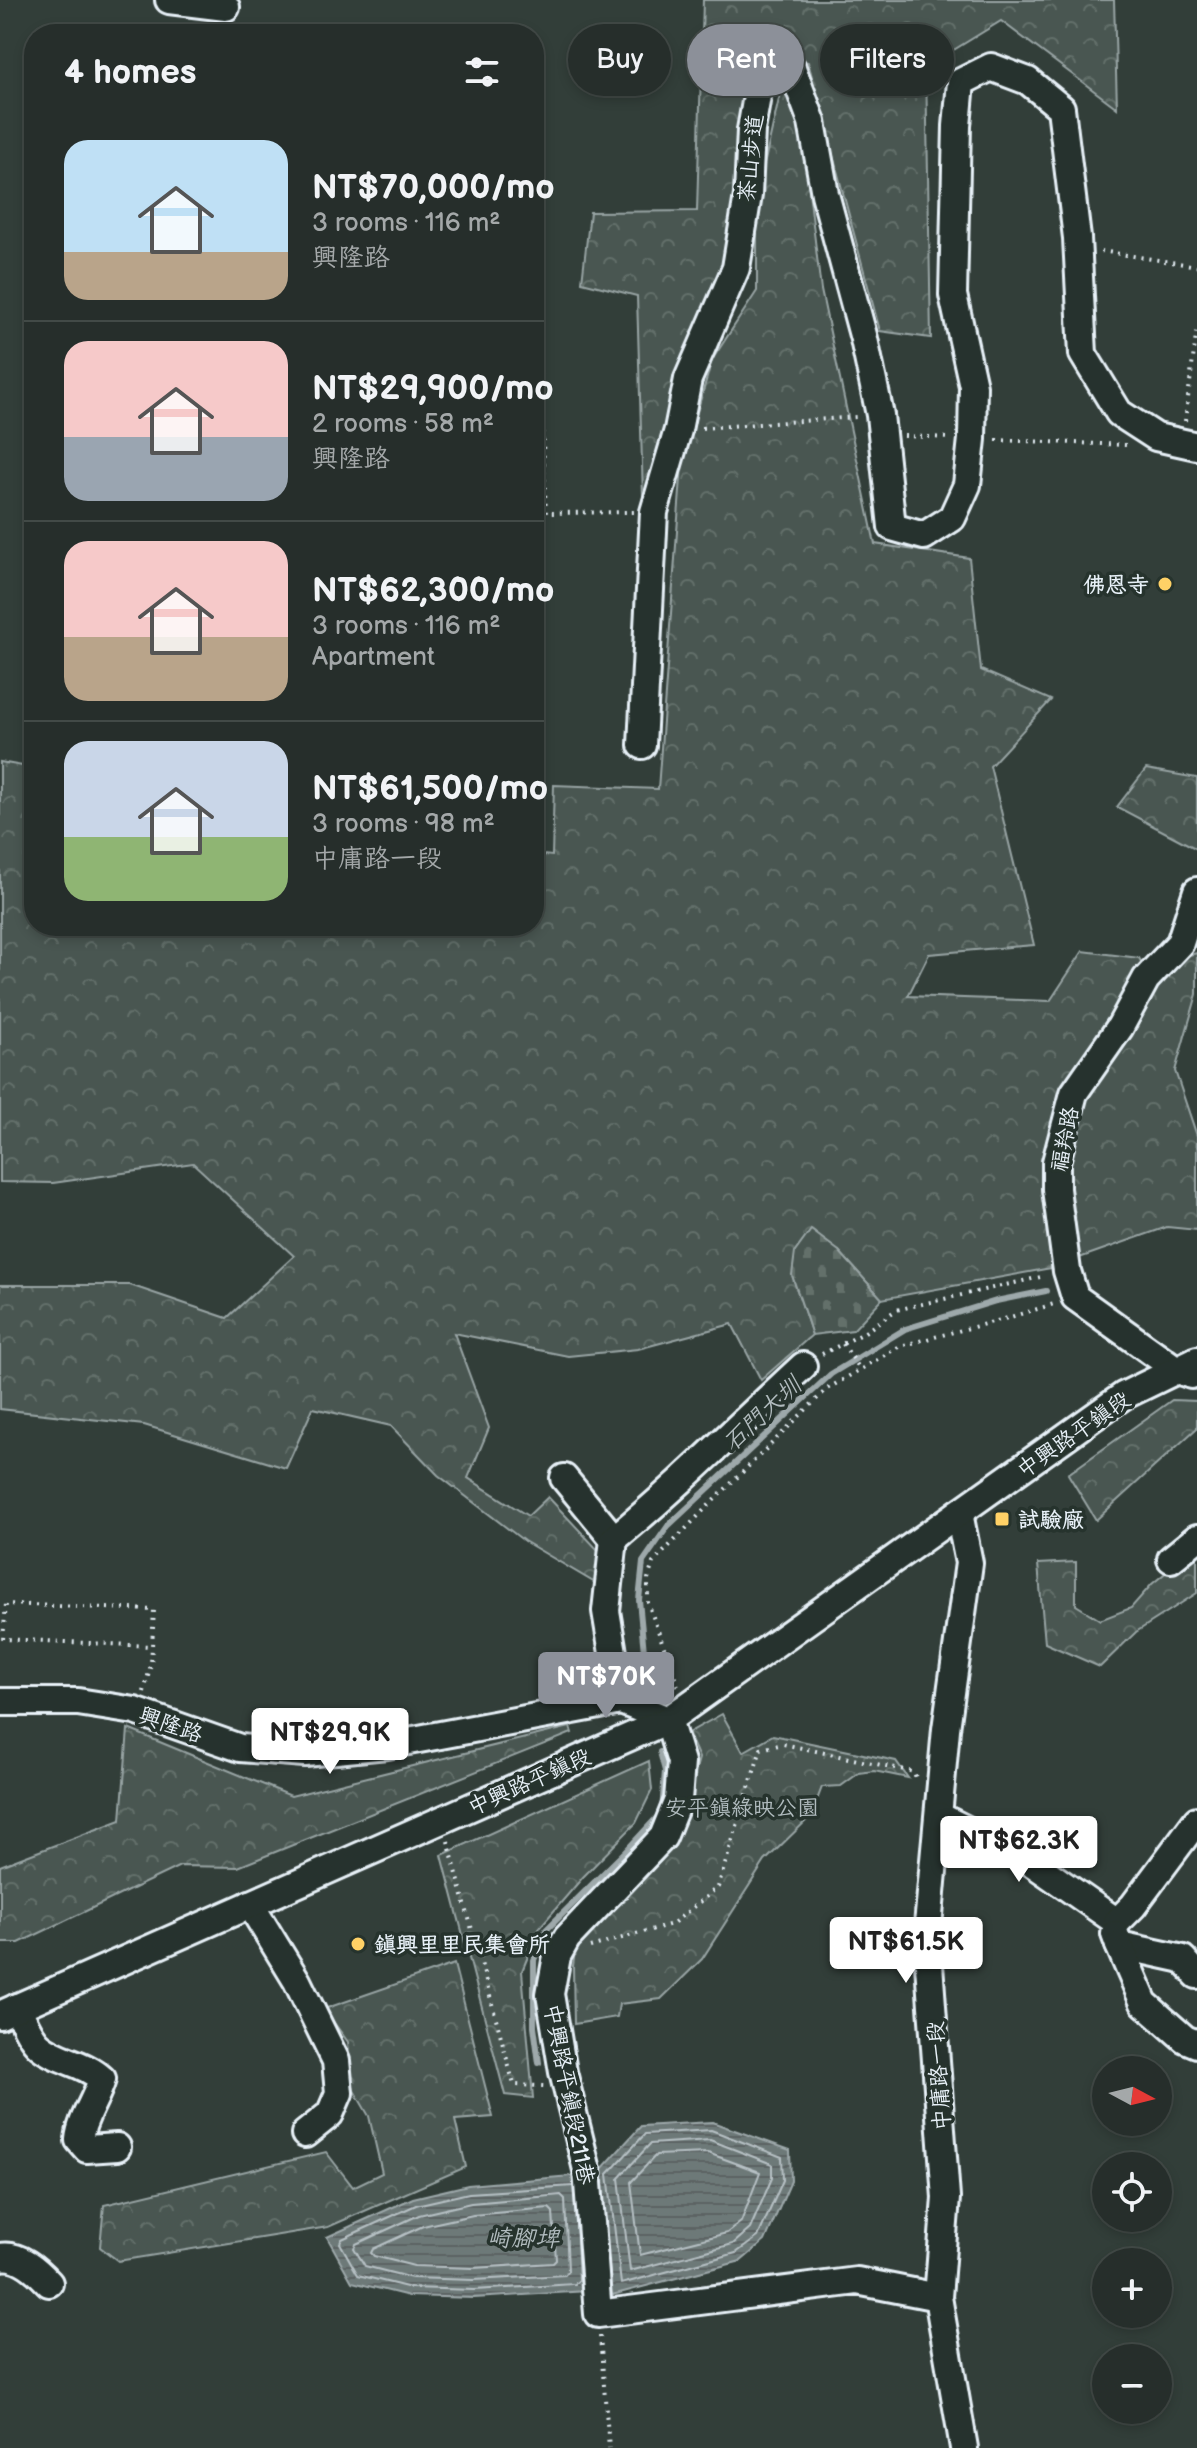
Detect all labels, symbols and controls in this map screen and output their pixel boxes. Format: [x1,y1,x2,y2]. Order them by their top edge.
chip: Buy [568,24,671,96]
chip: Rent [687,24,804,96]
chip: Filters [820,24,954,96]
icon: filters [460,50,504,94]
text: 4 homes [64,52,196,93]
street label: 茶山步道 [733,113,770,203]
text: NT$70,000/mo [312,167,555,208]
icon: home [128,172,224,268]
text: 3 rooms · 116 m² [312,208,501,239]
text: 興隆路 [312,243,390,274]
text: NT$29,900/mo [312,368,554,409]
icon: home [128,373,224,469]
text: 2 rooms · 58 m² [312,409,494,440]
text: 興隆路 [312,444,390,475]
text: NT$62,300/mo [312,570,554,611]
place label: 佛恩寺 [1083,572,1149,599]
icon: home [128,573,224,669]
marker: 佛恩寺 [1156,575,1174,593]
text: 3 rooms · 116 m² [312,611,501,642]
text: Apartment [312,642,435,673]
text: NT$61,500/mo [312,768,548,809]
icon: home [128,773,224,869]
text: 3 rooms · 98 m² [312,809,495,840]
text: 中庸路一段 [312,844,442,875]
street label: 福羚路 [1046,1104,1085,1174]
water label: 石門大圳 [717,1369,810,1458]
street label: 中興路平鎮段 [1012,1386,1136,1484]
place label: 試驗廠 [1018,1507,1084,1534]
marker: 試驗廠 [993,1510,1011,1528]
pin: NT$70K [541,1652,671,1720]
text: NT$70K [556,1662,656,1693]
street label: 興隆路 [135,1702,206,1749]
pin: NT$29.9K [247,1708,413,1776]
text: NT$29.9K [270,1718,390,1749]
street label: 中興路平鎮段 [464,1743,595,1822]
park label: 安平鎮綠映公園 [665,1795,819,1822]
pin: NT$62.3K [936,1816,1102,1884]
text: NT$62.3K [958,1826,1080,1857]
pin: NT$61.5K [823,1917,989,1985]
text: NT$61.5K [848,1927,964,1958]
place label: 鎮興里里民集會所 [374,1932,550,1959]
marker: 鎮興里里民集會所 [349,1935,367,1953]
street label: 中興路平鎮段211巷 [538,2002,599,2187]
street label: 中庸路一段 [922,2020,957,2132]
north arrow [1092,2056,1172,2136]
map controls [1092,2056,1172,2424]
button: locate [1092,2152,1172,2232]
water label: 崎腳埤 [487,2224,561,2253]
button: + [1092,2248,1172,2328]
button: − [1092,2344,1172,2424]

